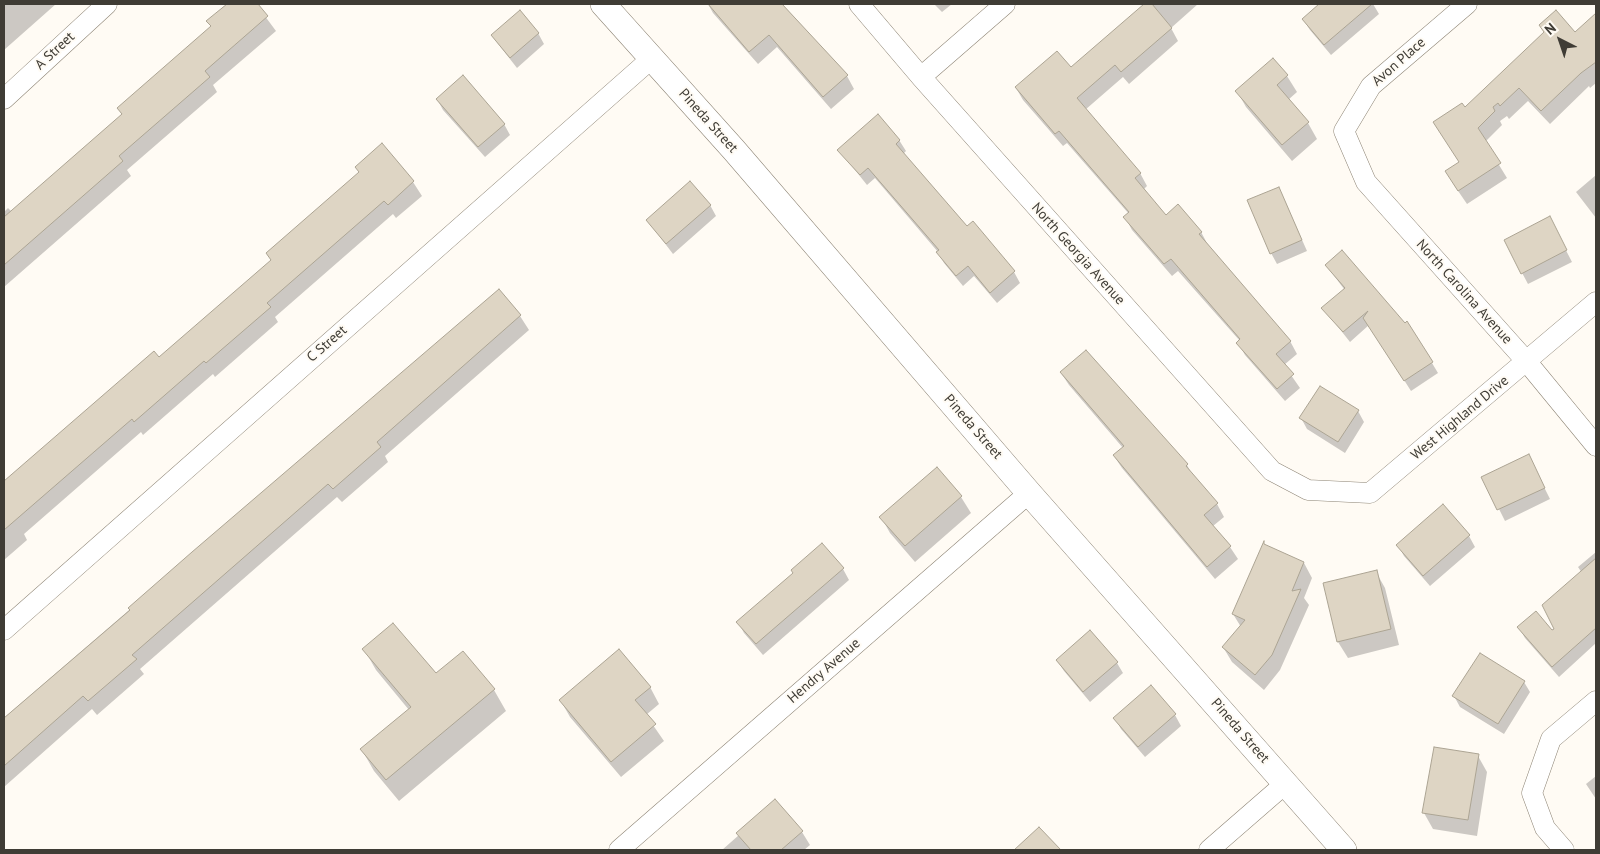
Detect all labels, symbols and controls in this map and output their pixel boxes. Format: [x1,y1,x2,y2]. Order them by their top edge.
north arrow [1535,15,1585,65]
text: N [1541,19,1560,38]
street label: A Street [32,29,78,73]
street label: Avon Place [1369,34,1429,90]
street label: Pineda Street [675,86,741,156]
street label: North Georgia Avenue [1028,199,1128,309]
street label: North Carolina Avenue [1413,236,1515,348]
street label: C Street [304,322,350,366]
street label: West Highland Drive [1408,372,1512,464]
street label: Pineda Street [940,391,1006,463]
street label: Hendry Avenue [784,635,864,707]
street label: Pineda Street [1207,695,1273,767]

